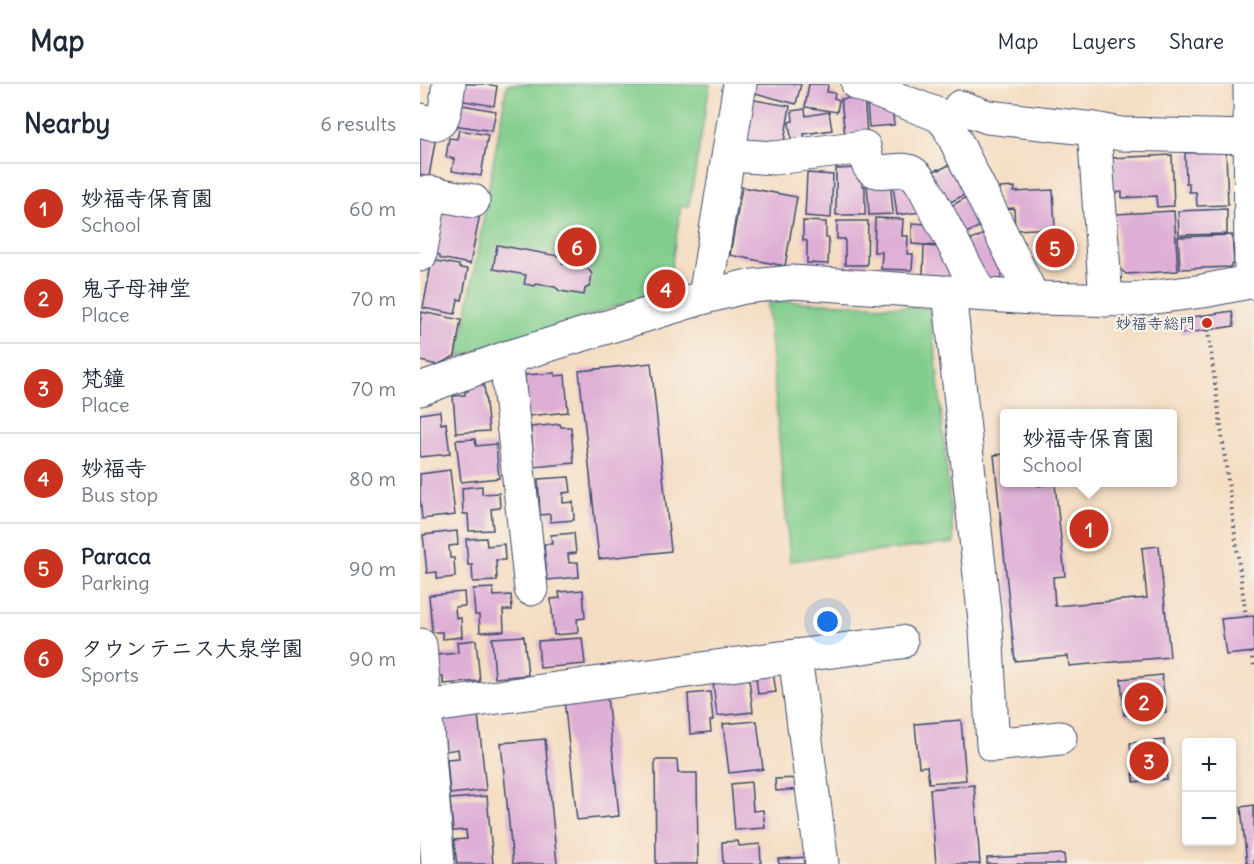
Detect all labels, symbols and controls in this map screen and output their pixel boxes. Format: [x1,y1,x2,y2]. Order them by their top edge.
text: Map [30,23,84,59]
text: Map [998,28,1038,55]
text: Layers [1071,28,1136,55]
text: Share [1169,28,1224,55]
text: Nearby [24,107,110,140]
text: 6 results [320,111,396,136]
text: 妙福寺保育園 [81,184,213,212]
text: 1 [40,196,47,221]
text: 60 m [349,196,396,221]
text: School [81,212,141,237]
pin: 6 [558,224,596,270]
pin: 5 [1036,226,1074,270]
pin: 4 [646,266,686,312]
text: 鬼子母神堂 [81,274,191,302]
text: 2 [38,286,49,311]
text: 70 m [351,286,396,311]
text: Place [81,302,129,327]
place label: 妙福寺総門 [1115,313,1195,333]
marker: 妙福寺総門 [1200,316,1214,330]
text: 梵鐘 [81,364,125,392]
text: 3 [38,376,49,401]
text: 70 m [351,376,396,401]
text: Place [81,392,129,417]
popup [1000,409,1177,487]
text: 妙福寺保育園 [1022,424,1155,452]
text: School [1022,452,1082,477]
text: 妙福寺 [81,454,147,482]
text: 4 [38,466,49,491]
text: 80 m [349,466,396,491]
text: Bus stop [81,482,158,507]
pin: 1 [1070,506,1108,552]
text: Paraca [81,542,151,570]
text: 5 [38,556,49,581]
text: 90 m [349,556,396,581]
text: Parking [81,570,150,595]
your location [813,607,842,636]
text: タウンテニス大泉学園 [81,634,303,662]
text: 6 [38,646,49,671]
text: 90 m [349,646,396,671]
text: Sports [81,662,139,687]
pin: 2 [1124,680,1164,724]
pin: 3 [1130,738,1168,784]
map controls [1182,738,1236,846]
button: + [1182,738,1236,792]
button: − [1182,792,1236,846]

